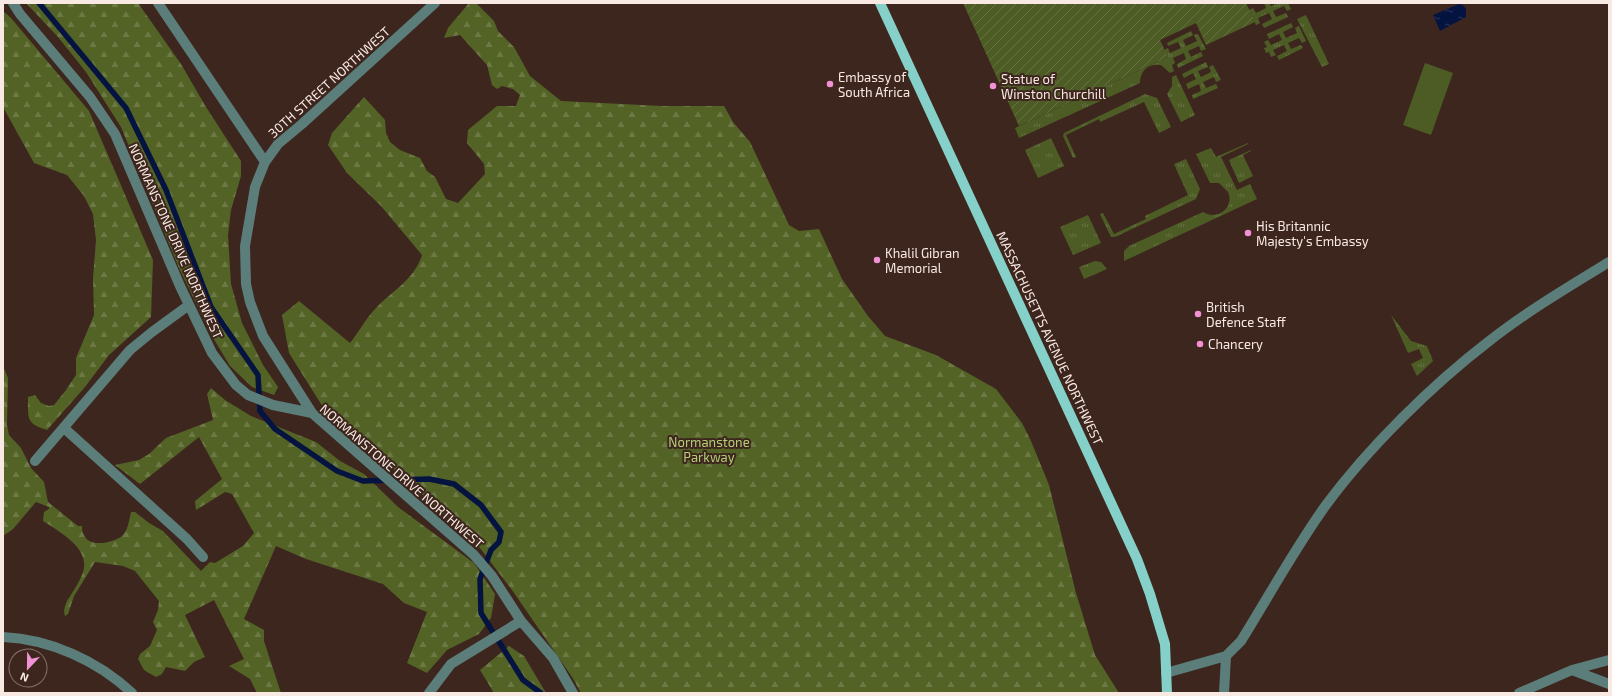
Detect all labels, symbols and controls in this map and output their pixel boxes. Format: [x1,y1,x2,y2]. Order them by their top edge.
street label: 30TH STREET NORTHWEST [265,23,393,141]
place label: Embassy of South Africa [838,69,910,100]
place label: Statue of Winston Churchill [1001,71,1106,102]
marker: Embassy of South Africa [825,79,835,89]
marker: Statue of Winston Churchill [988,81,998,91]
street label: NORMANSTONE DRIVE NORTHWEST [126,141,227,341]
place label: His Britannic Majesty's Embassy [1256,218,1369,249]
marker: His Britannic Majesty's Embassy [1243,228,1253,238]
street label: MASSACHUSETTS AVENUE NORTHWEST [993,229,1107,448]
place label: Khalil Gibran Memorial [885,245,960,276]
marker: Khalil Gibran Memorial [872,255,882,265]
place label: British Defence Staff [1206,299,1286,330]
marker: British Defence Staff [1193,309,1203,319]
place label: Chancery [1208,336,1263,352]
marker: Chancery [1195,339,1205,349]
street label: NORMANSTONE DRIVE NORTHWEST [317,400,488,552]
park label: Normanstone Parkway [668,434,750,465]
north arrow [8,648,48,688]
text: N [18,670,30,685]

